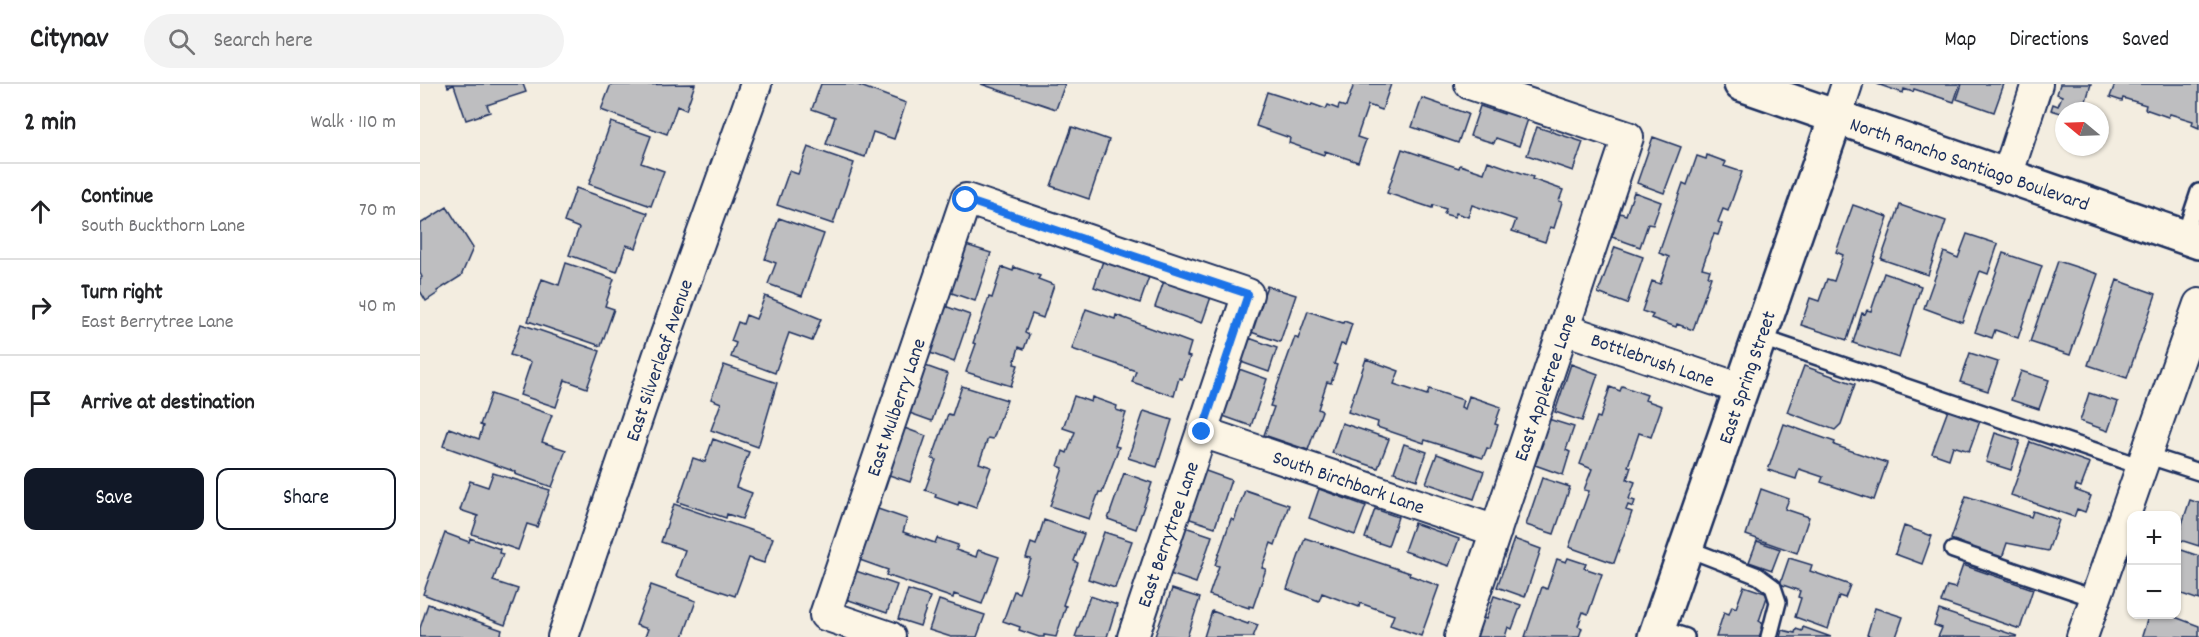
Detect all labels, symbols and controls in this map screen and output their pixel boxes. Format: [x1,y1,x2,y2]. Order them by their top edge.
search box [144,14,564,68]
text: Citynav [30,21,108,61]
icon: search [165,25,198,58]
text: Search here [213,26,313,57]
text: Map [1945,26,1976,56]
text: Directions [2009,26,2089,56]
text: Saved [2122,26,2169,56]
north arrow [2055,102,2109,156]
text: 2 min [24,105,76,142]
text: Walk · 110 m [310,109,396,137]
street label: North Rancho Santiago Boulevard [1846,112,2093,220]
text: Continue [81,182,153,213]
route start [952,186,978,212]
icon: ahead [24,195,57,228]
text: 70 m [359,197,396,225]
text: South Buckthorn Lane [81,213,245,241]
street label: East Silverleaf Avenue [620,276,702,446]
text: Turn right [81,278,163,309]
icon: right [24,291,57,324]
text: 40 m [358,293,396,321]
street label: East Spring Street [1713,308,1785,448]
text: East Berrytree Lane [81,309,234,337]
street label: East Appletree Lane [1508,310,1585,466]
street label: Bottlebrush Lane [1586,328,1718,396]
street label: East Mulberry Lane [861,335,935,481]
icon: arrive [24,387,57,420]
text: Arrive at destination [81,388,255,419]
route end [1188,418,1214,444]
street label: South Birchbark Lane [1268,445,1428,523]
street label: East Berrytree Lane [1132,458,1208,612]
button: Save [24,468,204,530]
button: Share [216,468,396,530]
map controls [2127,511,2181,619]
button: + [2127,511,2181,565]
button: − [2127,565,2181,619]

